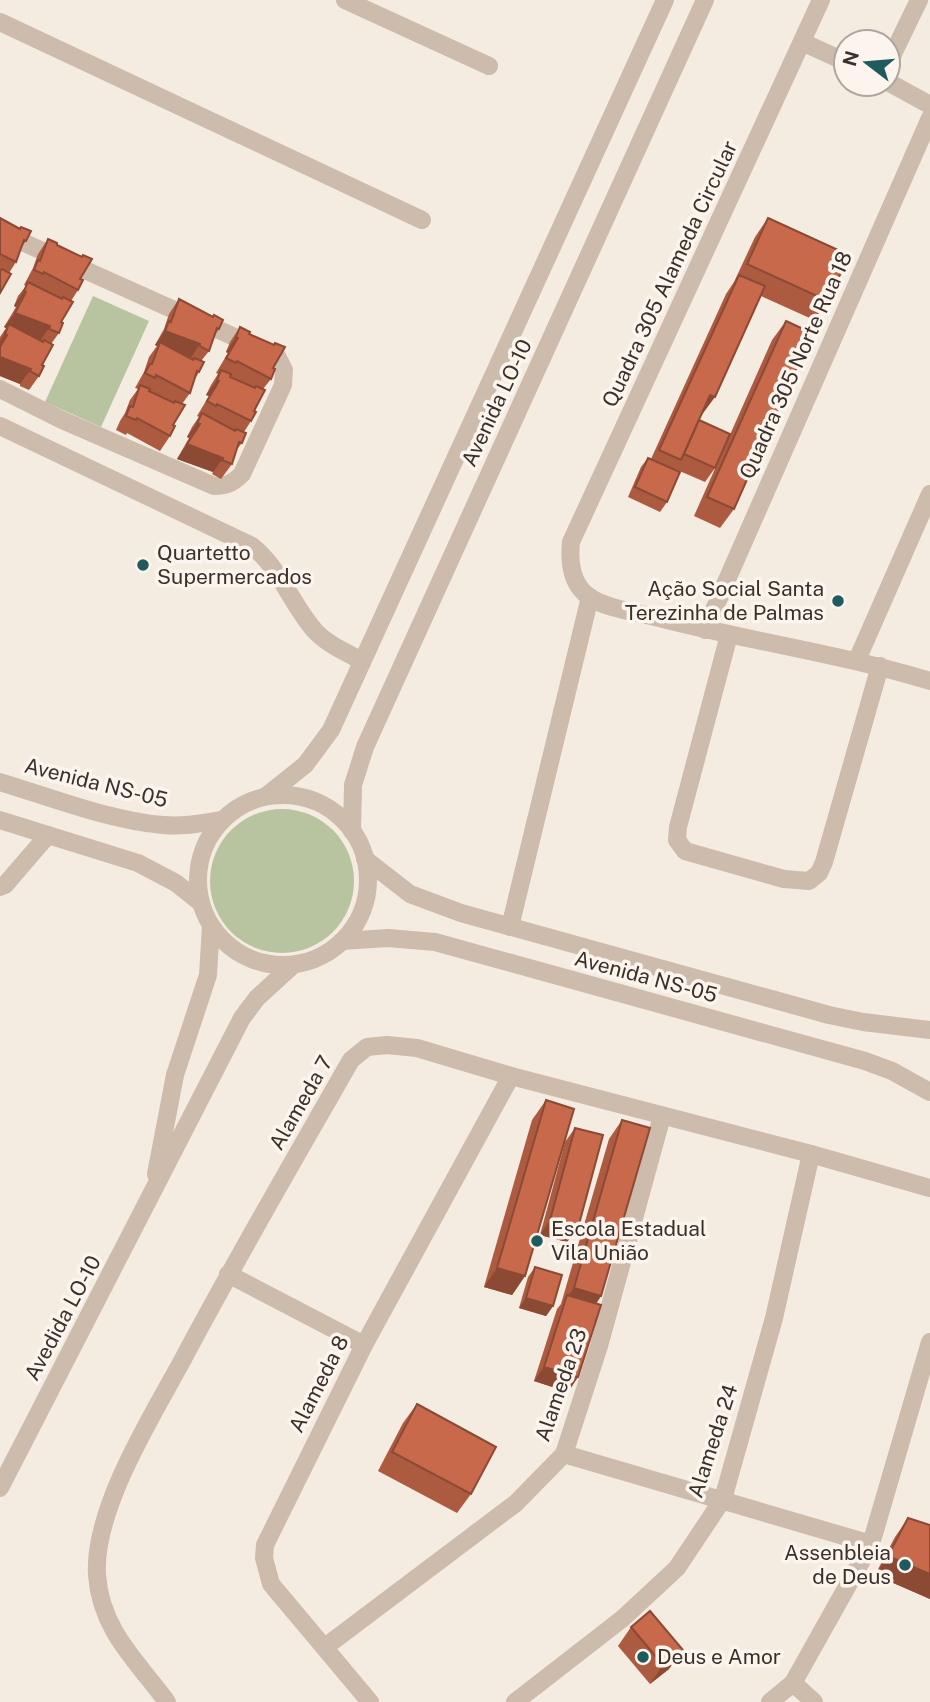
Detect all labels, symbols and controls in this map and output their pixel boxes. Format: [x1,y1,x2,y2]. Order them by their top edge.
north arrow [832,28,902,98]
text: N [838,48,863,68]
street label: Quadra 305 Alameda Circular [597,137,742,411]
street label: Quadra 305 Norte Rua 18 [734,247,857,482]
street label: Avenida LO-10 [456,335,537,470]
place label: Quartetto Supermercados [157,540,312,589]
marker: Quartetto Supermercados [135,557,151,573]
place label: Ação Social Santa Terezinha de Palmas [625,576,824,625]
marker: Ação Social Santa Terezinha de Palmas [830,593,846,609]
street label: Avenida NS-05 [22,753,170,812]
street label: Avenida NS-05 [572,945,720,1008]
street label: Alameda 7 [264,1051,338,1154]
place label: Escola Estadual Vila União [551,1216,706,1265]
marker: Escola Estadual Vila União [529,1233,545,1249]
street label: Avedida LO-10 [19,1251,106,1385]
street label: Alameda 23 [530,1325,592,1445]
street label: Alameda 8 [283,1331,354,1437]
street label: Alameda 24 [682,1381,743,1501]
place label: Assenbleia de Deus [784,1540,891,1589]
marker: Assenbleia de Deus [897,1557,913,1573]
place label: Deus e Amor [657,1644,781,1669]
marker: Deus e Amor [635,1649,651,1665]

